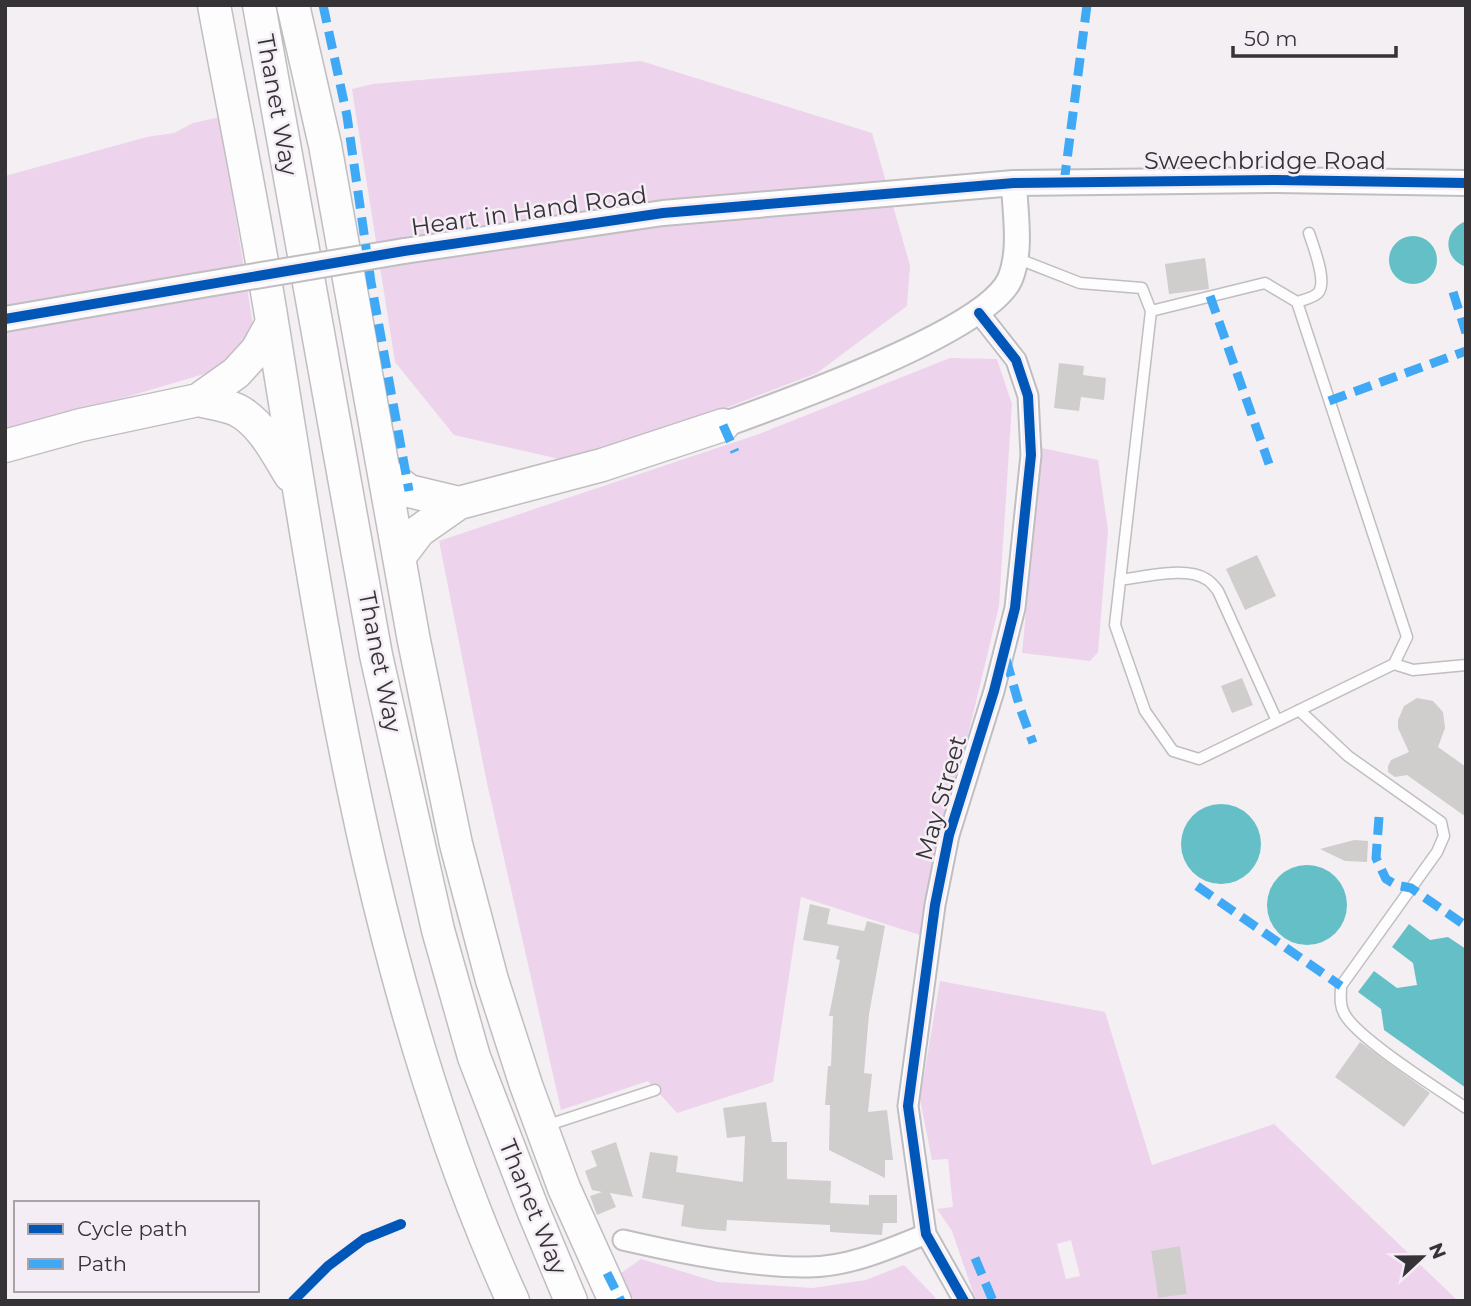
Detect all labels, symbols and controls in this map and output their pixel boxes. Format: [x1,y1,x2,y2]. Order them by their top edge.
scale bar [1233,14,1396,58]
text: 50 m [1244,26,1298,51]
street label: Thanet Way [251,32,304,178]
street label: Sweechbridge Road [1144,146,1386,175]
street label: Heart in Hand Road [409,180,649,241]
street label: Thanet Way [353,589,408,735]
street label: May Street [909,732,972,864]
street label: Thanet Way [493,1135,574,1279]
legend [14,1201,259,1292]
text: Cycle path [77,1216,188,1241]
north arrow [1387,1222,1457,1292]
text: N [1424,1239,1451,1262]
text: Path [77,1251,127,1276]

